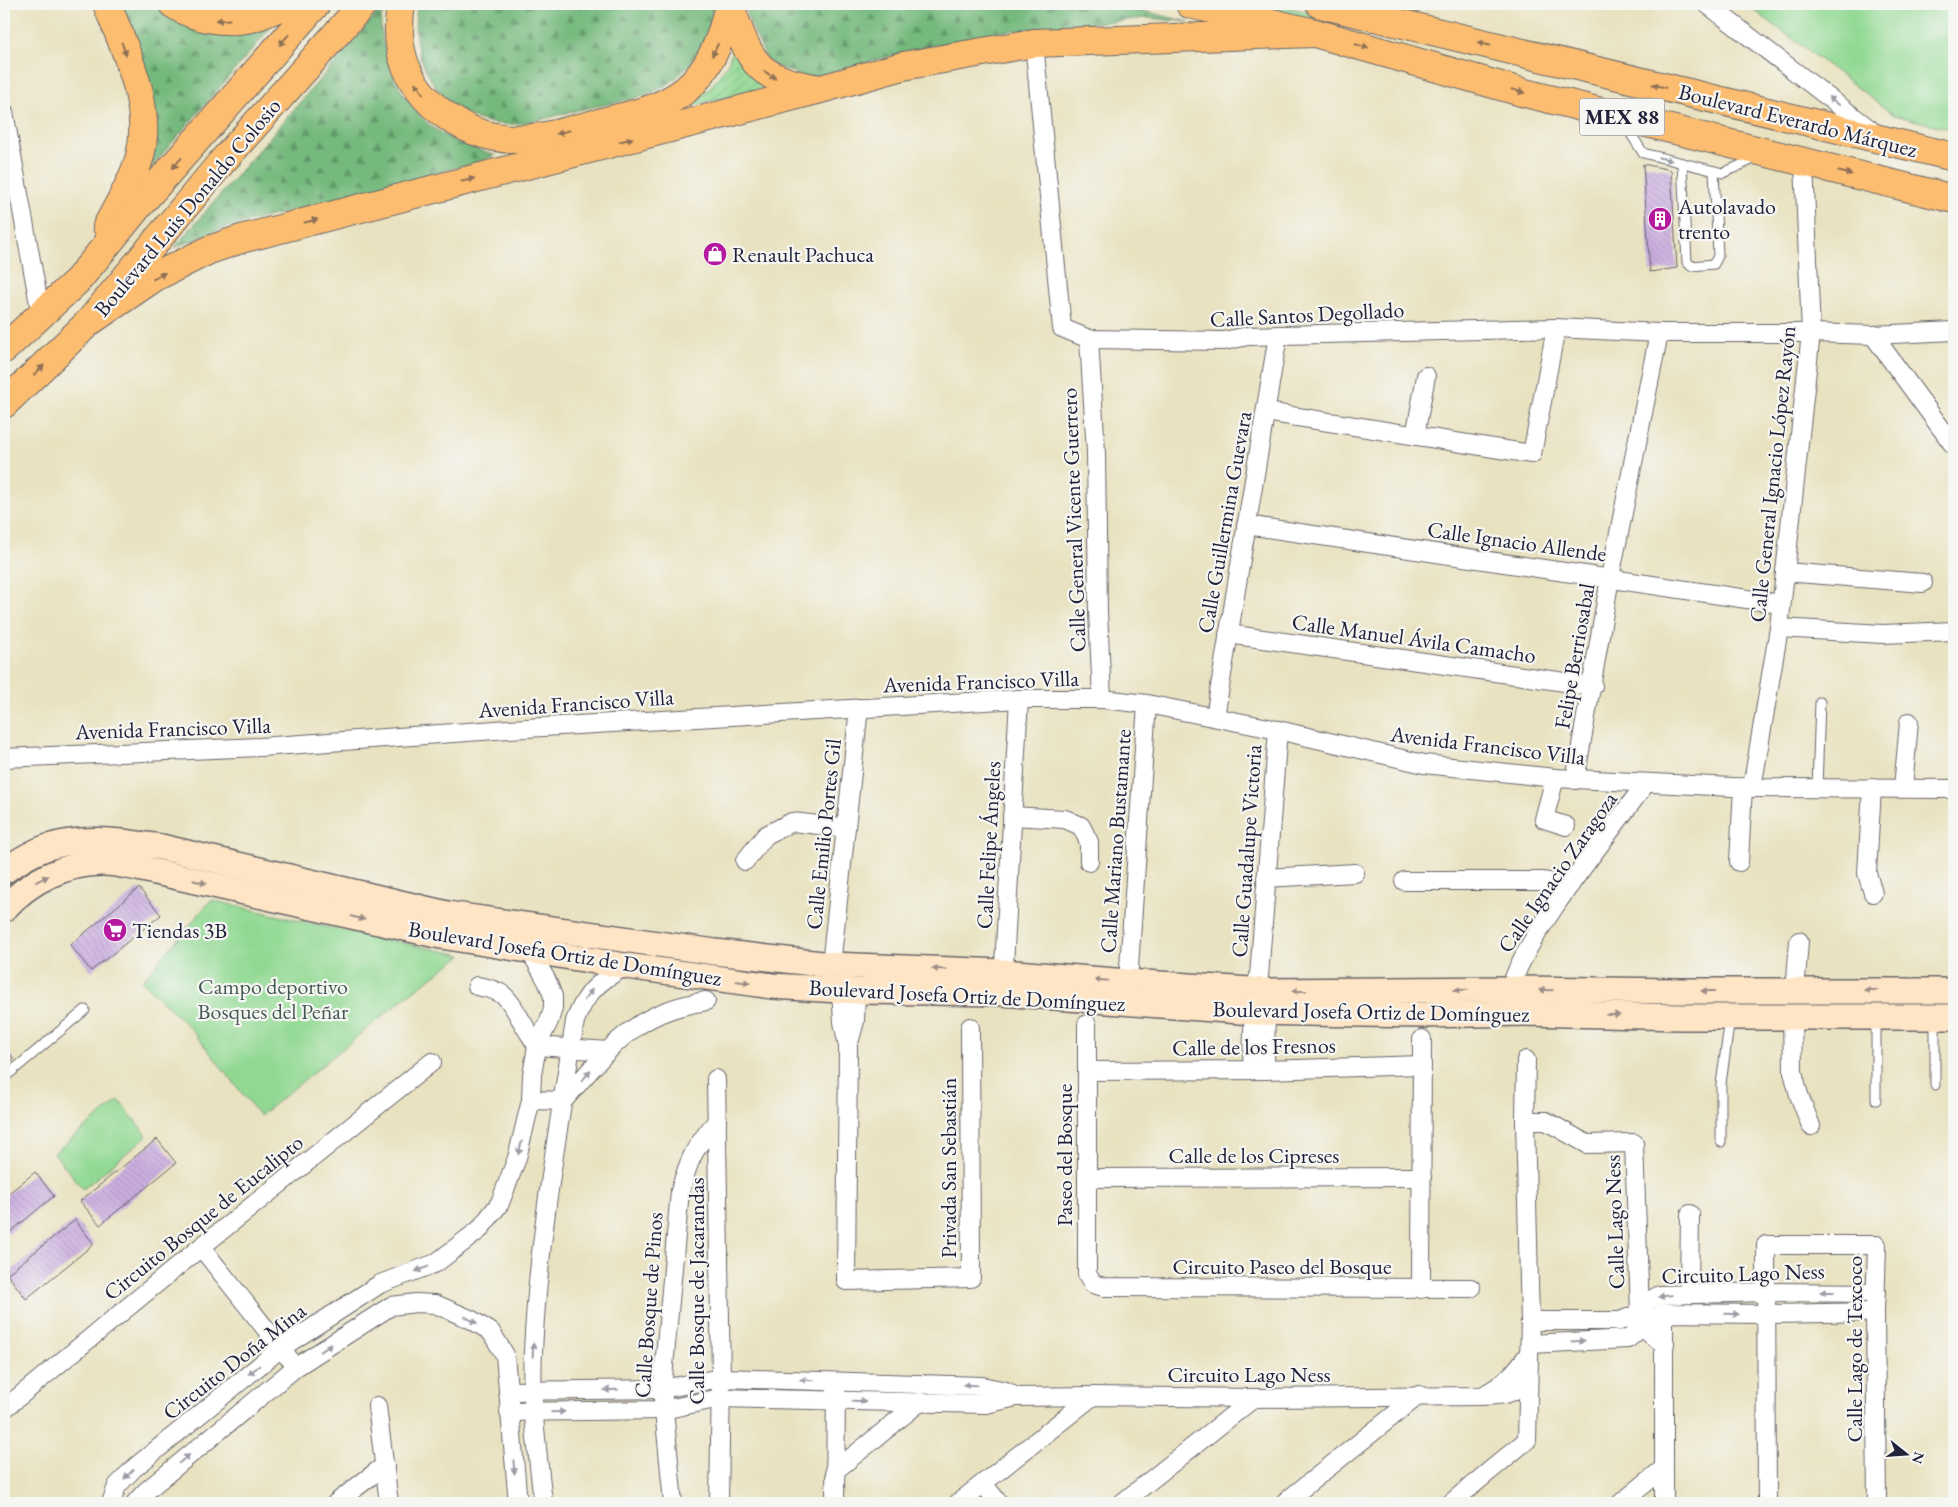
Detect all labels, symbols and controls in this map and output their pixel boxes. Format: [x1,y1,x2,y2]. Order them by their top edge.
one-way arrow [215,16,231,24]
one-way arrow [278,34,290,46]
one-way arrow [1476,40,1491,48]
one-way arrow [121,42,128,57]
one-way arrow [711,43,719,57]
one-way arrow [1354,43,1369,51]
one-way arrow [764,70,777,79]
street label: Boulevard Everardo Márquez [1676,77,1921,164]
one-way arrow [414,81,424,95]
one-way arrow [1651,82,1666,90]
one-way arrow [1510,87,1525,95]
street label: Boulevard Luis Donaldo Colosio [87,92,288,323]
one-way arrow [1828,96,1841,107]
road number: MEX 88 [1580,98,1664,136]
one-way arrow [556,128,571,136]
one-way arrow [618,135,633,143]
one-way arrow [1658,155,1673,163]
one-way arrow [171,156,182,169]
one-way arrow [1838,169,1853,177]
one-way arrow [461,176,476,184]
place label: Autolavado trento [1677,192,1776,246]
building icon: Autolavado trento [1647,206,1673,232]
one-way arrow [304,217,319,225]
place label: Renault Pachuca [732,240,874,269]
shop icon: Renault Pachuca [702,241,728,267]
one-way arrow [152,272,166,280]
street label: Calle Santos Degollado [1209,295,1405,334]
street label: Calle General Ignacio López Rayón [1743,324,1803,624]
one-way arrow [33,365,45,377]
street label: Calle General Vicente Guerrero [1054,387,1093,653]
street label: Calle Guillermina Guevara [1191,408,1258,635]
street label: Calle Ignacio Allende [1425,515,1609,568]
street label: Felipe Berriosabal [1547,581,1602,731]
street label: Calle Manuel Ávila Camacho [1290,607,1538,670]
street label: Avenida Francisco Villa [882,664,1080,699]
street label: Avenida Francisco Villa [476,682,675,725]
street label: Avenida Francisco Villa [74,711,272,746]
street label: Avenida Francisco Villa [1388,719,1587,772]
street label: Calle Mariano Bustamante [1093,727,1138,954]
street label: Calle Emilio Portes Gil [799,737,848,931]
street label: Calle Guadalupe Victoria [1225,743,1268,959]
street label: Calle Felipe Ángeles [970,760,1007,930]
street label: Calle Ignacio Zaragoza [1491,786,1624,959]
one-way arrow [35,875,49,883]
one-way arrow [192,878,207,886]
one-way arrow [351,914,367,922]
street label: Boulevard Josefa Ortiz de Domínguez [406,914,724,993]
place label: Tiendas 3B [132,916,227,945]
supermarket icon: Tiendas 3B [102,917,128,943]
one-way arrow [931,965,947,973]
park label: Campo deportivo Bosques del Peñar [198,972,349,1026]
street label: Boulevard Josefa Ortiz de Domínguez [808,973,1127,1018]
one-way arrow [1093,976,1109,984]
one-way arrow [735,978,751,986]
one-way arrow [1537,985,1553,993]
one-way arrow [1453,986,1469,994]
one-way arrow [1862,986,1878,994]
one-way arrow [1290,987,1306,995]
one-way arrow [1700,987,1716,995]
one-way arrow [583,988,593,1002]
street label: Boulevard Josefa Ortiz de Domínguez [1212,994,1530,1029]
one-way arrow [1605,1011,1621,1019]
street label: Calle de los Fresnos [1172,1031,1336,1062]
one-way arrow [580,1070,592,1082]
street label: Privada San Sebastián [934,1077,963,1258]
street label: Paseo del Bosque [1050,1083,1079,1226]
street label: Circuito Bosque de Eucalipto [97,1128,309,1307]
one-way arrow [516,1140,524,1155]
street label: Calle de los Cipreses [1169,1141,1339,1170]
street label: Calle Lago Ness [1598,1154,1631,1290]
street label: Calle Bosque de Jacarandas [682,1177,711,1405]
street label: Calle Bosque de Pinos [628,1211,669,1399]
street label: Circuito Paseo del Bosque [1172,1252,1392,1281]
street label: Calle Lago de Texcoco [1840,1255,1869,1442]
street label: Circuito Lago Ness [1661,1256,1825,1291]
one-way arrow [414,1265,429,1273]
one-way arrow [1819,1288,1835,1296]
one-way arrow [1656,1292,1672,1300]
street label: Circuito Doña Mina [157,1296,312,1426]
one-way arrow [1724,1310,1740,1318]
one-way arrow [464,1315,477,1324]
one-way arrow [1571,1337,1587,1345]
one-way arrow [530,1342,538,1358]
one-way arrow [319,1343,332,1353]
street label: Circuito Lago Ness [1167,1360,1331,1389]
one-way arrow [248,1365,261,1376]
one-way arrow [799,1376,815,1384]
one-way arrow [962,1381,978,1389]
one-way arrow [603,1386,619,1394]
one-way arrow [852,1397,868,1405]
one-way arrow [550,1408,566,1416]
north arrow [1880,1430,1930,1480]
text: N [1908,1450,1929,1466]
one-way arrow [178,1454,191,1465]
one-way arrow [511,1459,519,1475]
one-way arrow [123,1467,135,1479]

